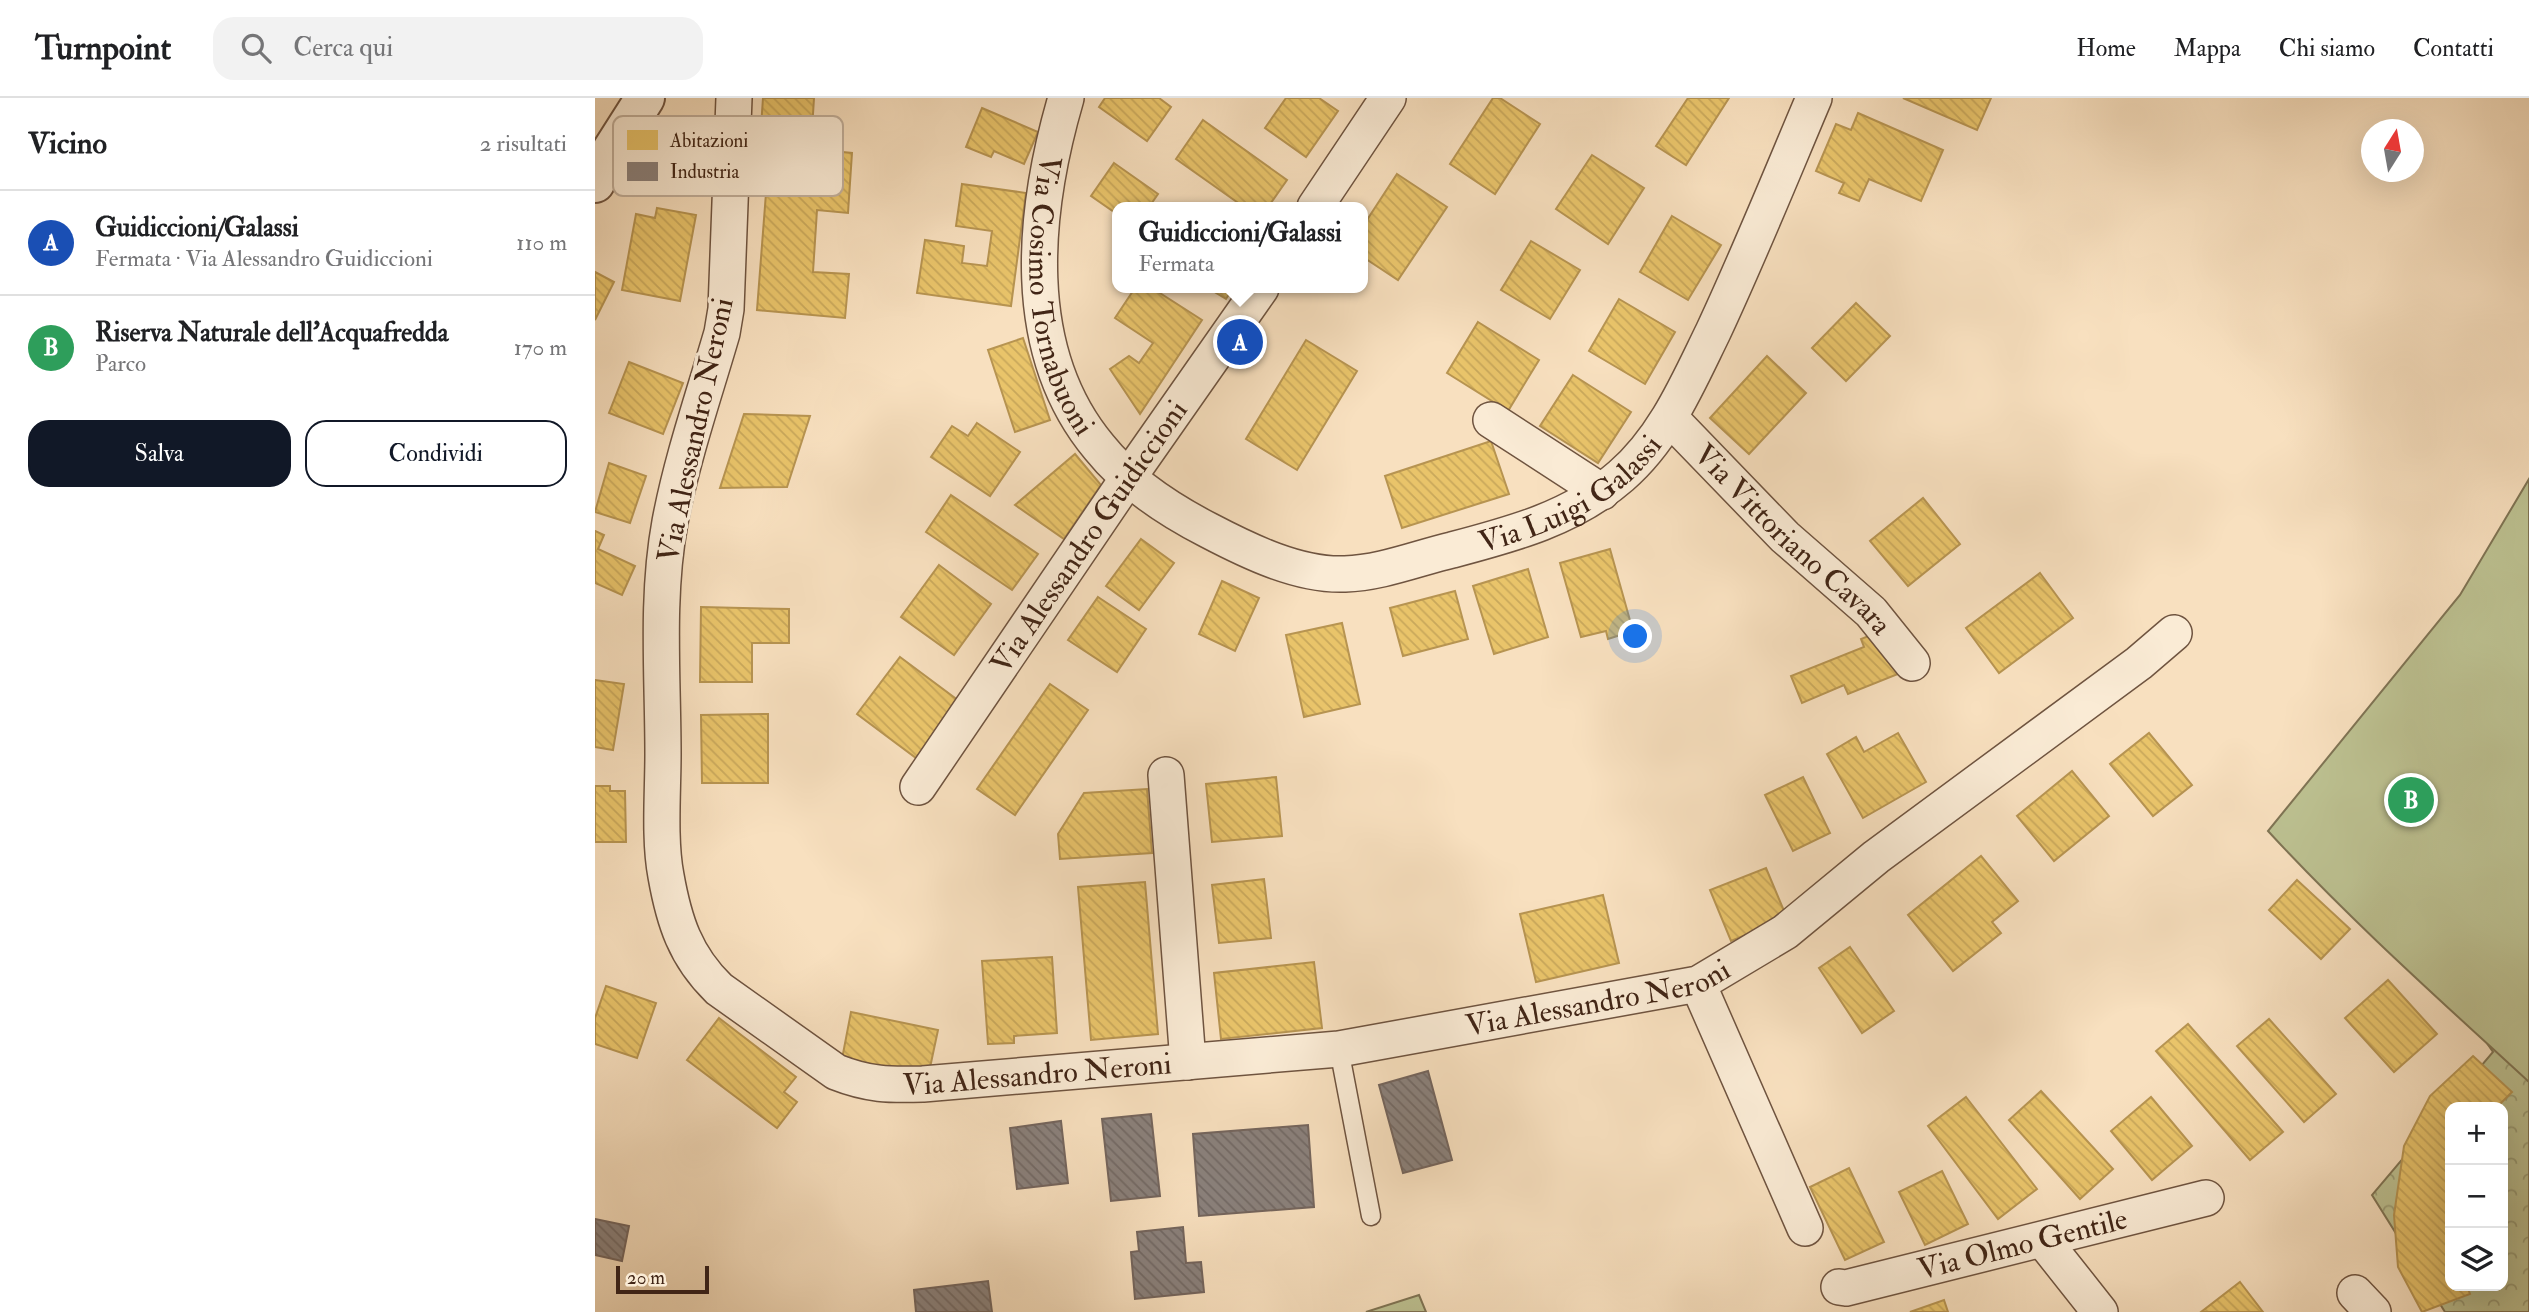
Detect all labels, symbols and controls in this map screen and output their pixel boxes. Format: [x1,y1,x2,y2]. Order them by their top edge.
search box [213,17,703,80]
text: Turnpoint [35,28,171,69]
icon: search [237,29,275,67]
text: Cerca qui [293,32,393,64]
text: Home [2076,33,2136,64]
text: Mappa [2174,33,2241,64]
text: Chi siamo [2279,33,2375,64]
text: Contatti [2413,33,2494,64]
legend [613,116,843,196]
north arrow [2361,119,2424,182]
text: Vicino [28,125,107,162]
text: 2 risultati [480,129,567,158]
text: Abitazioni [669,129,748,153]
street label: Via Cosimo Tornabuoni [1020,152,1102,443]
text: Industria [670,160,739,184]
popup [1112,202,1368,293]
text: Guidiccioni/Galassi [95,212,299,244]
text: Guidiccioni/Galassi [1138,217,1342,249]
text: A [44,228,58,257]
text: 110 m [516,228,567,257]
text: Fermata · Via Alessandro Guidiccioni [95,244,433,273]
text: Fermata [1138,249,1214,278]
street label: Via Alessandro Neroni [649,294,742,566]
pin: A [1217,316,1263,368]
text: Riserva Naturale dell'Acquafredda [95,317,449,349]
text: B [43,333,59,362]
text: 170 m [514,333,567,362]
text: Parco [95,349,146,378]
street label: Via Alessandro Guidiccioni [983,393,1196,681]
button: Salva [28,420,291,487]
button: Condividi [305,420,567,487]
street label: Via Luigi Galassi [1475,428,1670,561]
street label: Via Vittoriano Cavara [1686,436,1900,643]
your location [1618,619,1652,653]
pin: B [2388,774,2434,826]
street label: Via Alessandro Neroni [1463,951,1737,1045]
street label: Via Alessandro Neroni [902,1045,1173,1103]
map controls [2445,1102,2508,1291]
button: + [2445,1102,2508,1165]
button: − [2445,1165,2508,1228]
street label: Via Olmo Gentile [1914,1200,2131,1288]
button: layers [2445,1228,2508,1291]
scale bar [616,1263,709,1295]
text: 20 m [627,1266,665,1290]

